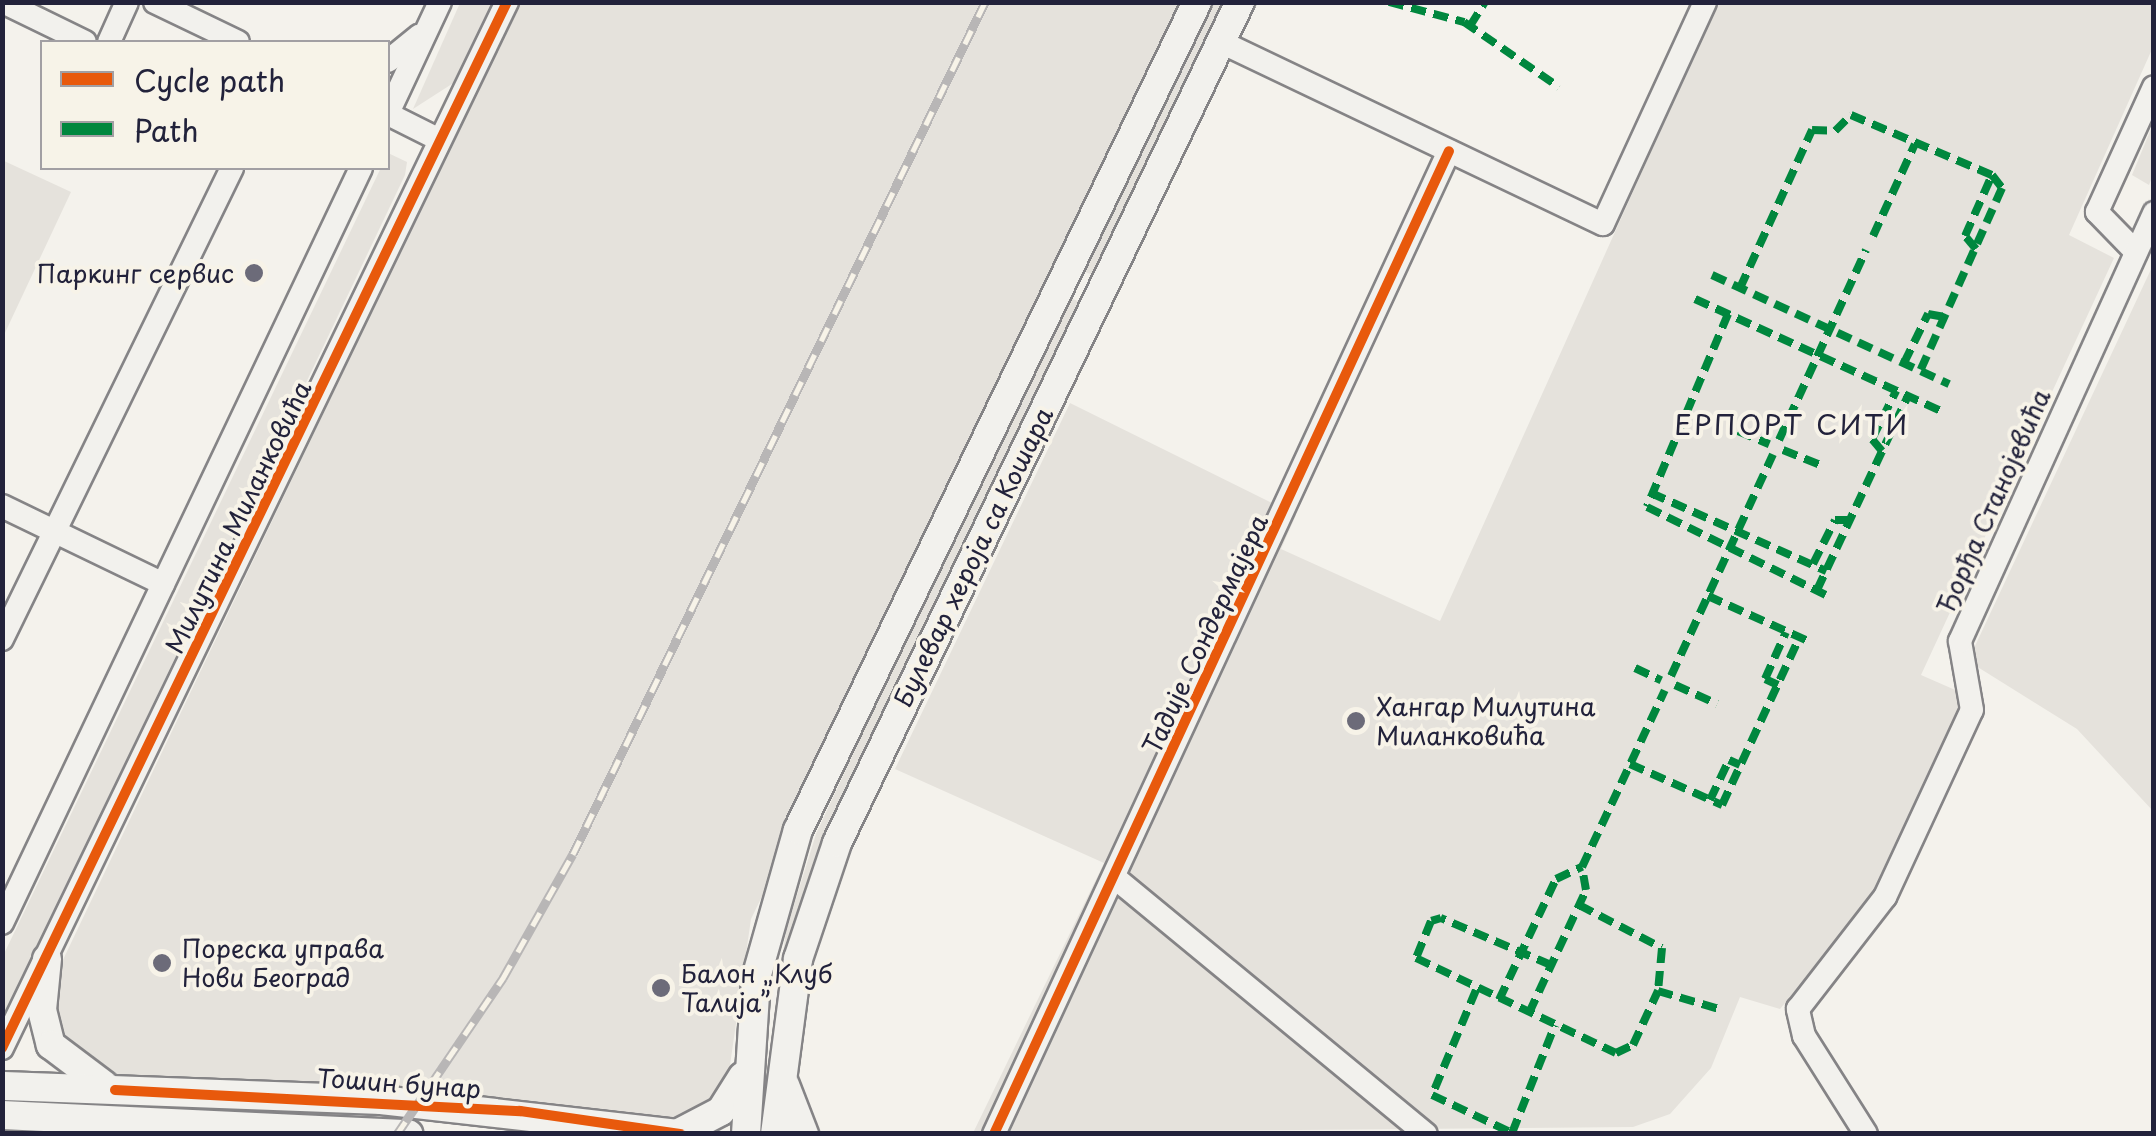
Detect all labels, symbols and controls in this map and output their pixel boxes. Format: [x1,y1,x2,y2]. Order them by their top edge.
legend [40,40,390,170]
text: Cycle path [134,57,285,102]
text: Path [134,107,199,152]
place label: Паркинг сервис [35,258,234,288]
marker: Паркинг сервис [243,262,265,284]
street label: Милутина Миланковића [159,375,317,659]
street label: Ђорђа Станојевића [1930,384,2056,618]
street label: Булевар хероја са Кошара [887,402,1059,712]
district label: ЕРПОРТ СИТИ [1674,407,1910,441]
street label: Тадије Сондермајера [1136,509,1274,759]
place label: Хангар Милутина Миланковића [1376,692,1597,751]
marker: Хангар Милутина Миланковића [1345,710,1367,732]
place label: Пореска управа Нови Београд [182,934,386,993]
marker: Пореска управа Нови Београд [151,952,173,974]
place label: Балон „Клуб Талија” [681,959,832,1018]
marker: Балон „Клуб Талија” [650,977,672,999]
street label: Тошин бунар [316,1062,482,1104]

